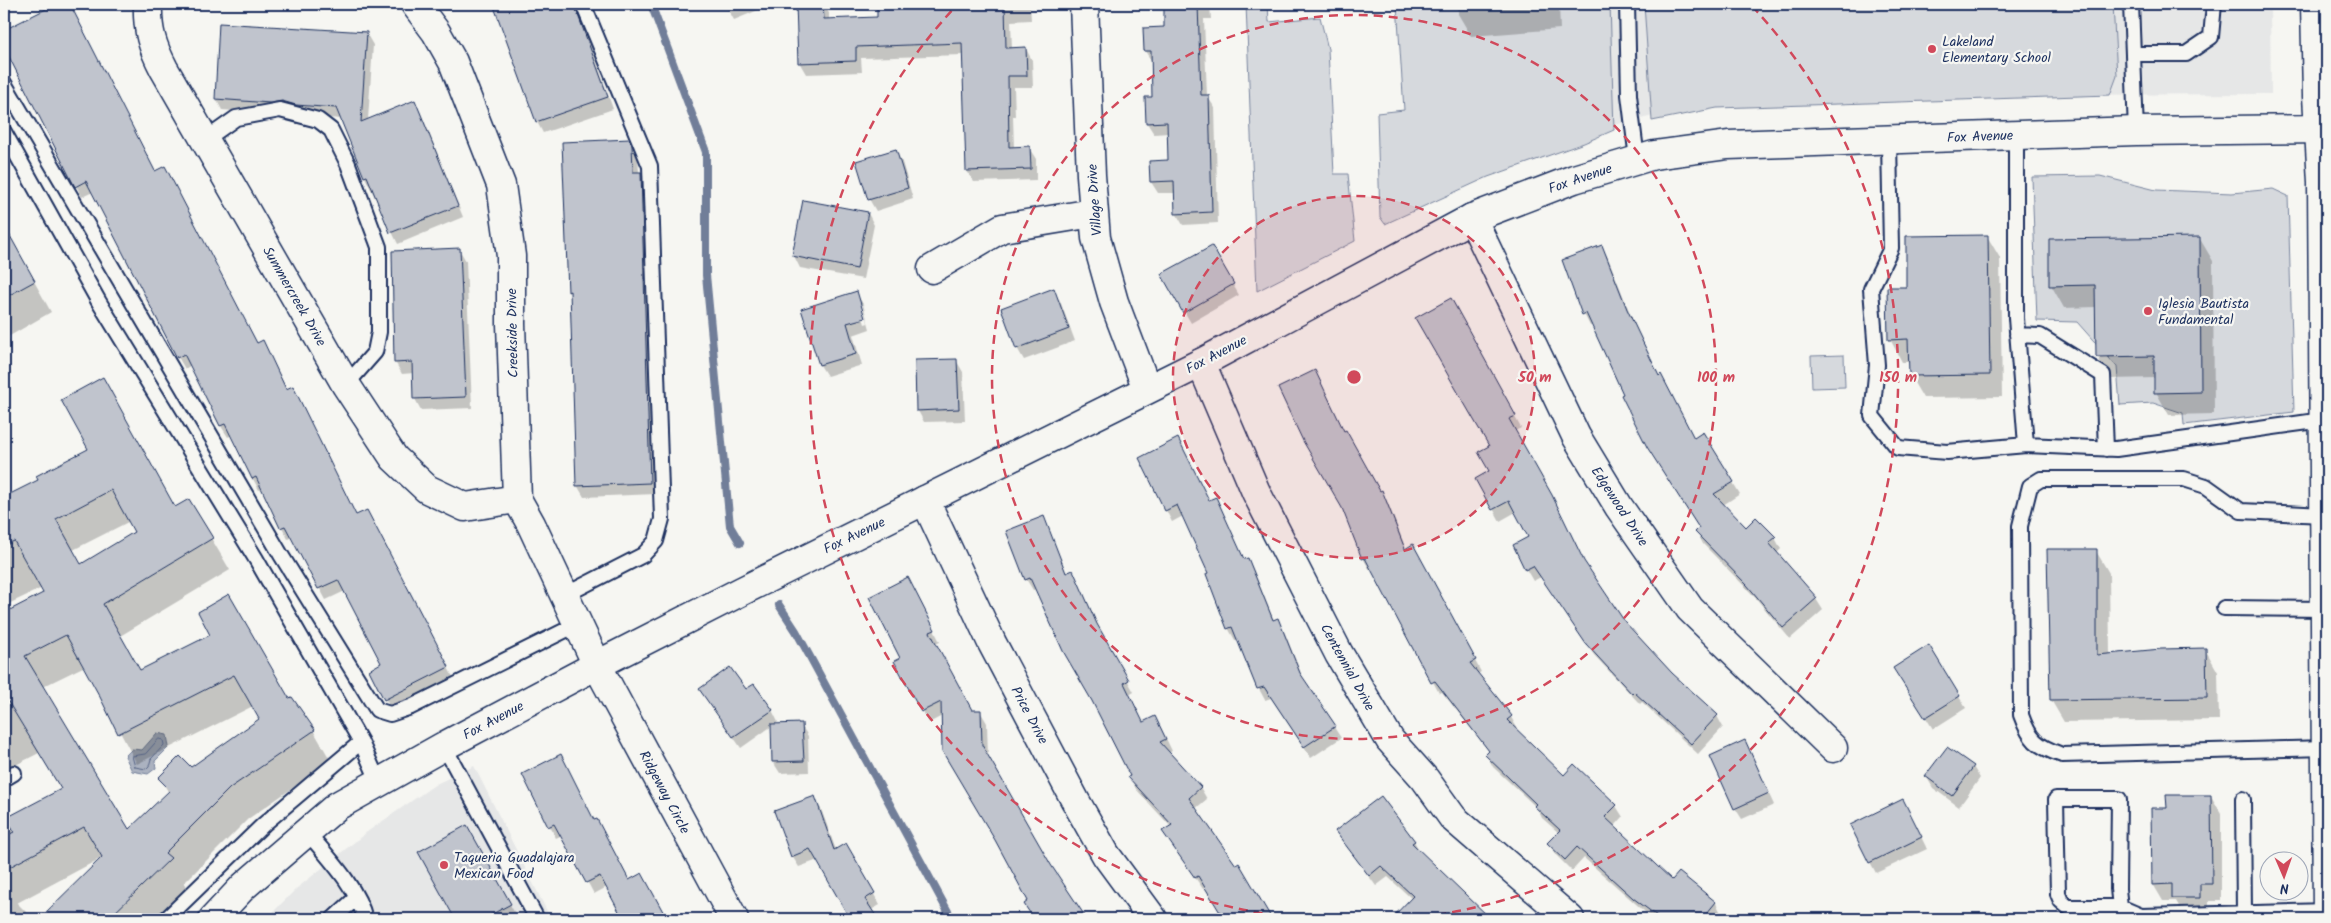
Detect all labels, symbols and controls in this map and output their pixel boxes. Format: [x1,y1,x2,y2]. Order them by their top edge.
place label: Lakeland Elementary School [1942,31,2051,69]
marker: Lakeland Elementary School [1926,43,1938,55]
street label: Fox Avenue [1946,125,2014,149]
street label: Fox Avenue [1545,157,1616,200]
street label: Village Drive [1081,163,1108,237]
street label: Summercreek Drive [257,242,332,351]
street label: Creekside Drive [501,287,525,378]
place label: Iglesia Bautista Fundamental [2158,293,2249,331]
marker: Iglesia Bautista Fundamental [2142,305,2154,317]
street label: Fox Avenue [1182,329,1252,380]
text: 50 m [1517,366,1552,390]
text: 100 m [1697,366,1735,390]
text: 150 m [1879,366,1917,390]
centre of rings [1345,368,1363,386]
street label: Edgewood Drive [1585,462,1654,552]
street label: Fox Avenue [820,511,890,560]
street label: Centennial Drive [1314,620,1381,716]
street label: Price Drive [1005,683,1054,749]
street label: Fox Avenue [459,695,529,746]
street label: Ridgeway Circle [633,747,696,839]
place label: Taqueria Guadalajara Mexican Food [454,847,575,885]
north arrow [2258,850,2308,900]
marker: Taqueria Guadalajara Mexican Food [438,859,450,871]
text: N [2279,877,2289,899]

